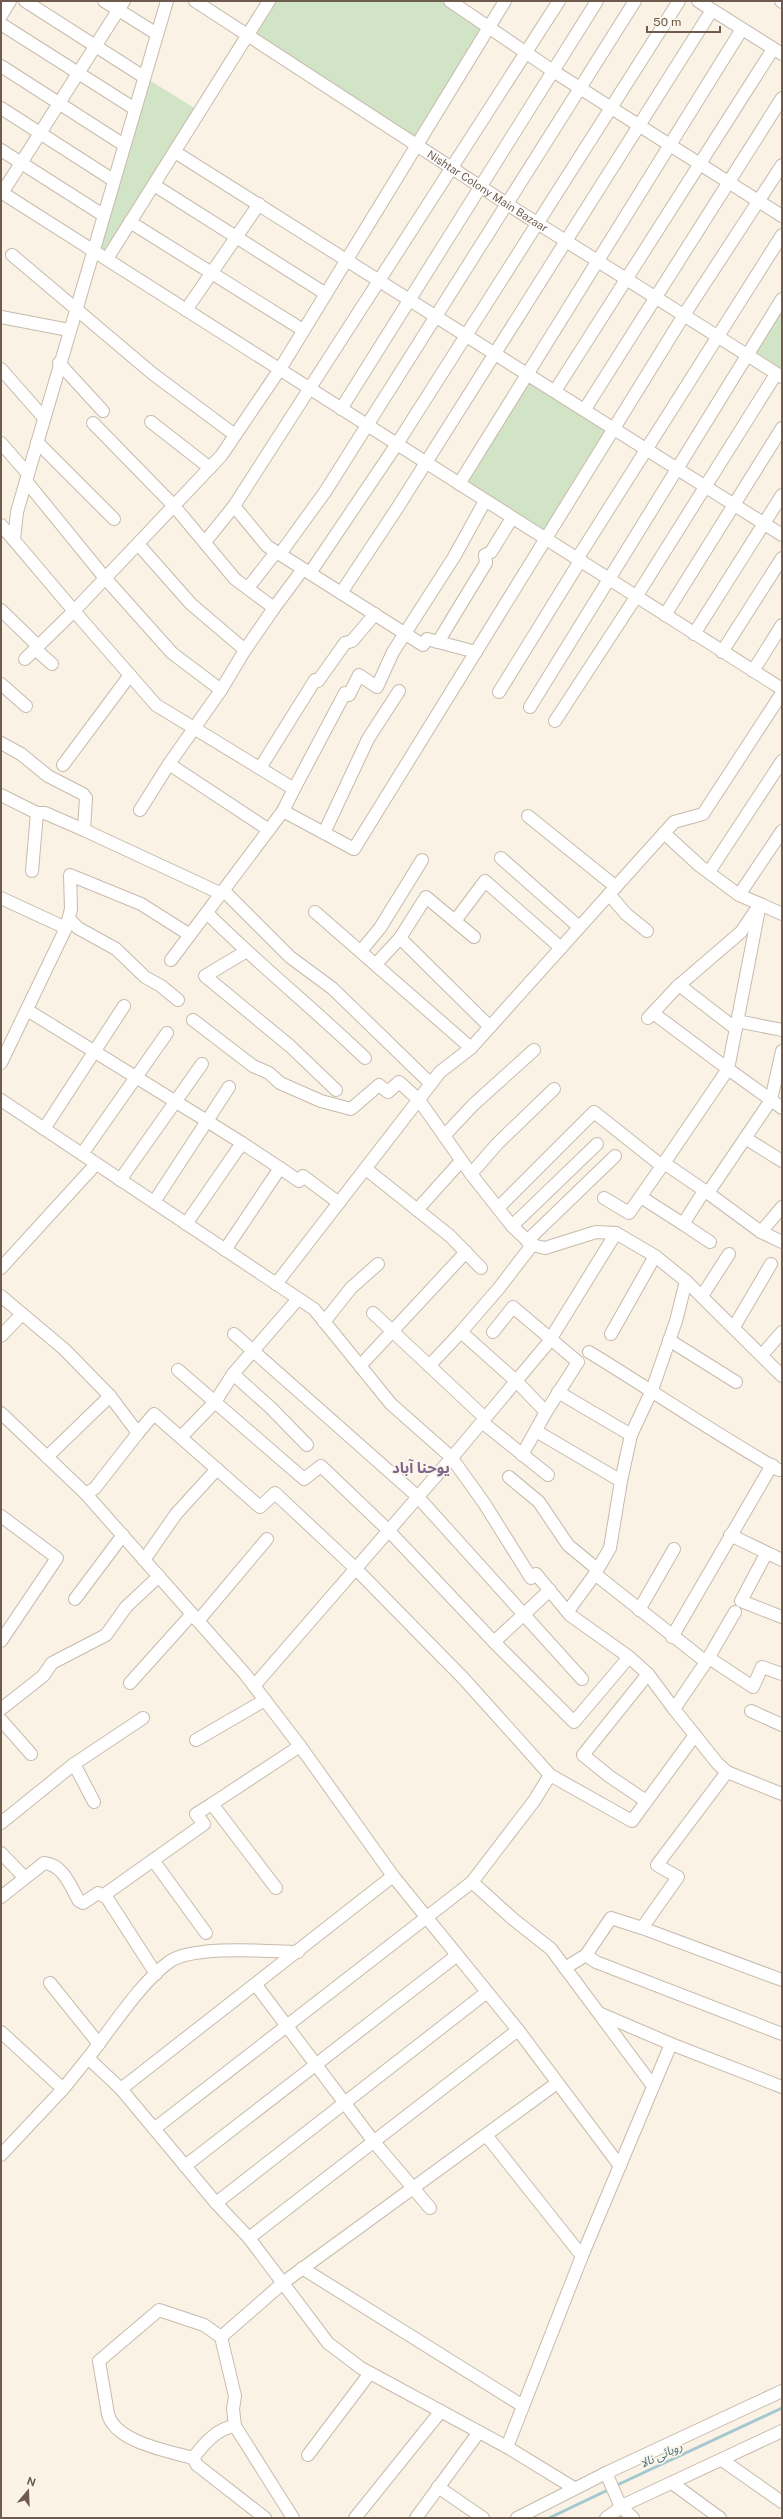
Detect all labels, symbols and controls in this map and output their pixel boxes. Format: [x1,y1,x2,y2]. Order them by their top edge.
scale bar [647,8,720,34]
text: 50 m [653,15,681,29]
street label: Nishtar Colony Main Bazaar [425,148,550,234]
district label: یوحنا آباد [392,1459,450,1477]
water label: روہائی نالا [638,2439,685,2471]
north arrow [8,2471,48,2511]
text: N [25,2474,37,2489]

